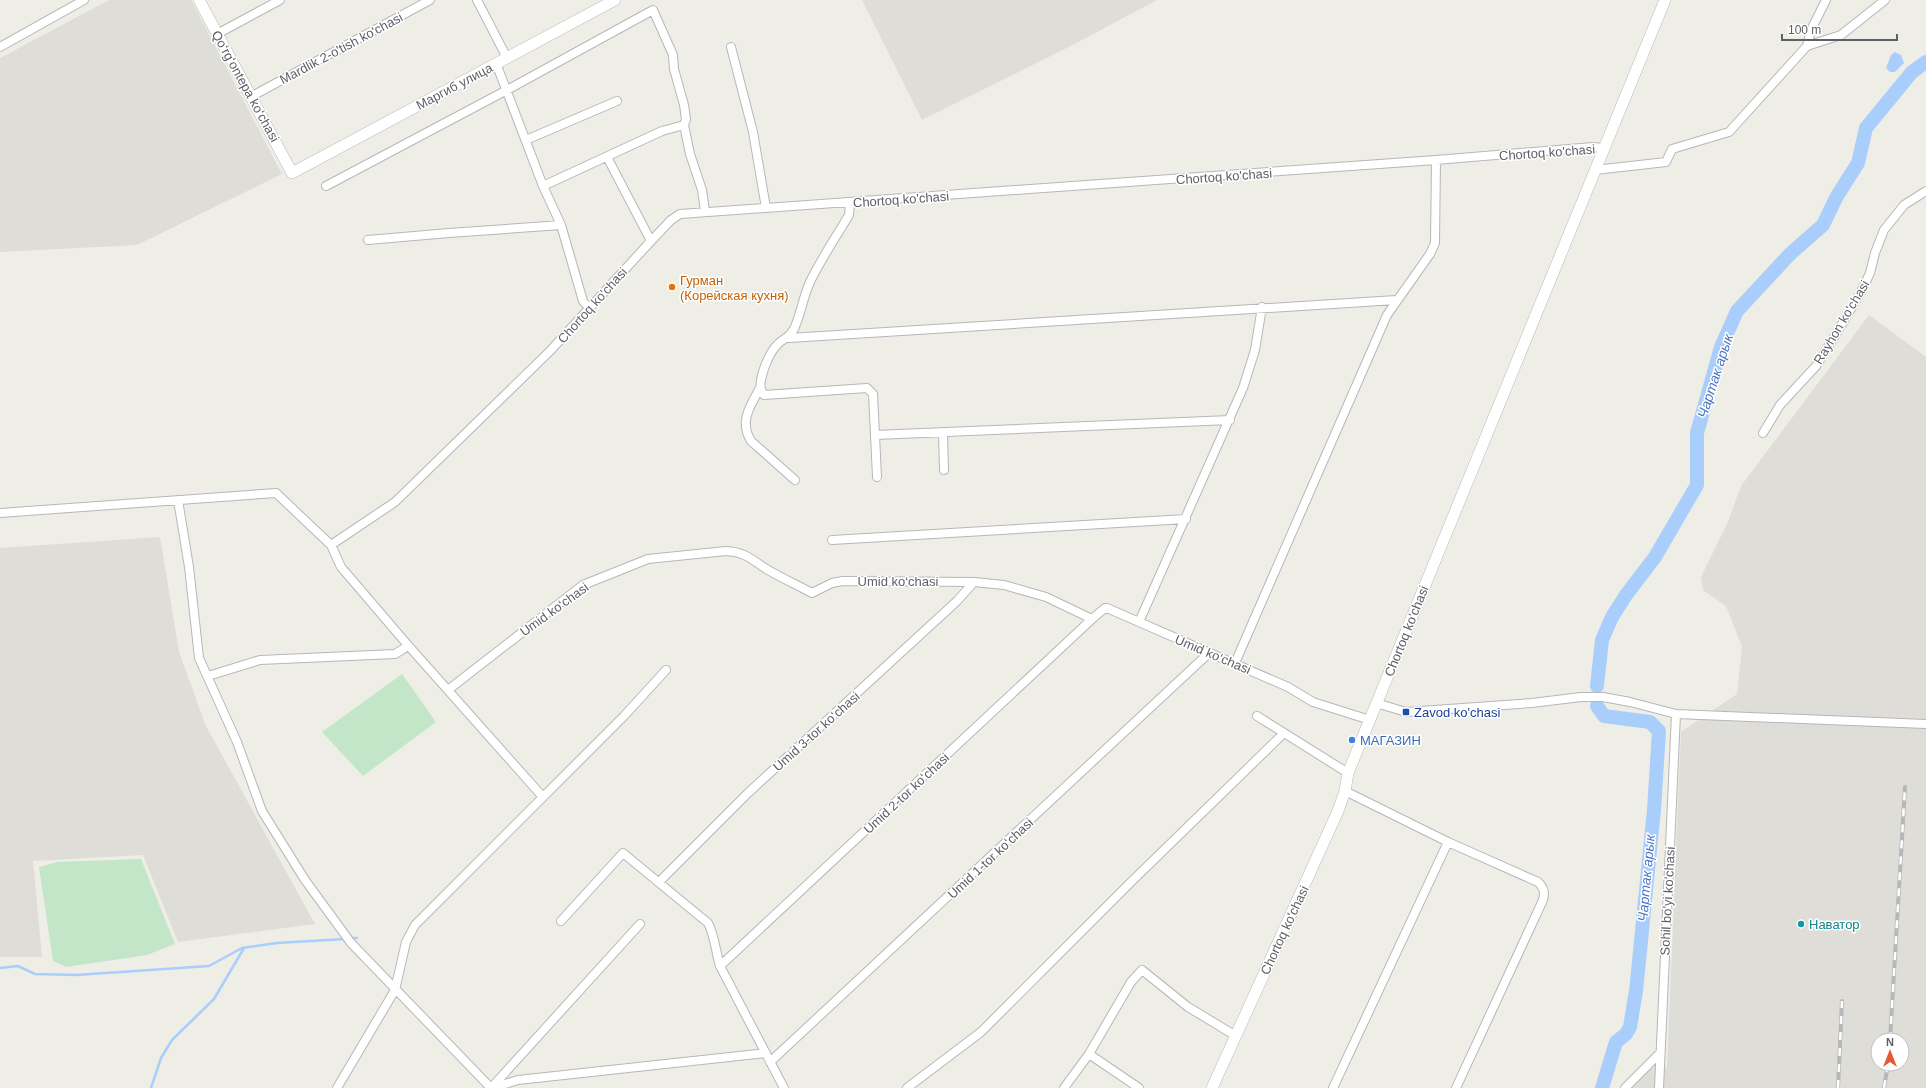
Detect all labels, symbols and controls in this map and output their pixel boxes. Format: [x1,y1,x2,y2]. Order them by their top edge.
street label: Mardlik 2-o'tish ko'chasi [277,10,405,87]
scale bar [1782,16,1897,42]
text: 100 m [1788,23,1821,37]
street label: Qoʻrgʻontepa koʻchasi [209,28,282,145]
street label: Маргиб улица [414,60,496,113]
street label: Chortoq ko'chasi [1498,142,1596,163]
street label: Chortoq ko'chasi [1175,166,1273,187]
street label: Chortoq ko'chasi [852,189,950,210]
street label: Chortoq ko'chasi [555,264,630,346]
place label: Гурман (Корейская кухня) [680,273,789,303]
street label: Rayhon ko'chasi [1811,278,1872,367]
marker: Гурман (Корейская кухня) [667,282,677,292]
water label: Чартак арык [1694,331,1737,420]
street label: Umid ko‘chasi [858,574,939,589]
street label: Umid ko‘chasi [517,579,592,639]
street label: Chortoq ko'chasi [1381,584,1432,679]
street label: Umid ko‘chasi [1173,632,1253,677]
street label: Umid 3-tor koʻchasi [770,689,863,774]
place label: Zavod ko'chasi [1414,705,1500,720]
marker: Zavod ko'chasi [1401,707,1411,717]
place label: МАГАЗИН [1360,733,1421,748]
marker: МАГАЗИН [1347,735,1357,745]
street label: Umid 2-tor koʻchasi [861,750,952,837]
street label: Umid 1-tor koʻchasi [945,815,1036,902]
water label: Чартак арык [1634,832,1658,922]
street label: Sohil bo'yi ko'chasi [1657,846,1678,956]
street label: Chortoq ko'chasi [1257,883,1312,977]
place label: Наватор [1809,917,1860,932]
marker: Наватор [1796,919,1806,929]
north arrow [1870,1032,1910,1072]
text: N [1886,1036,1894,1048]

